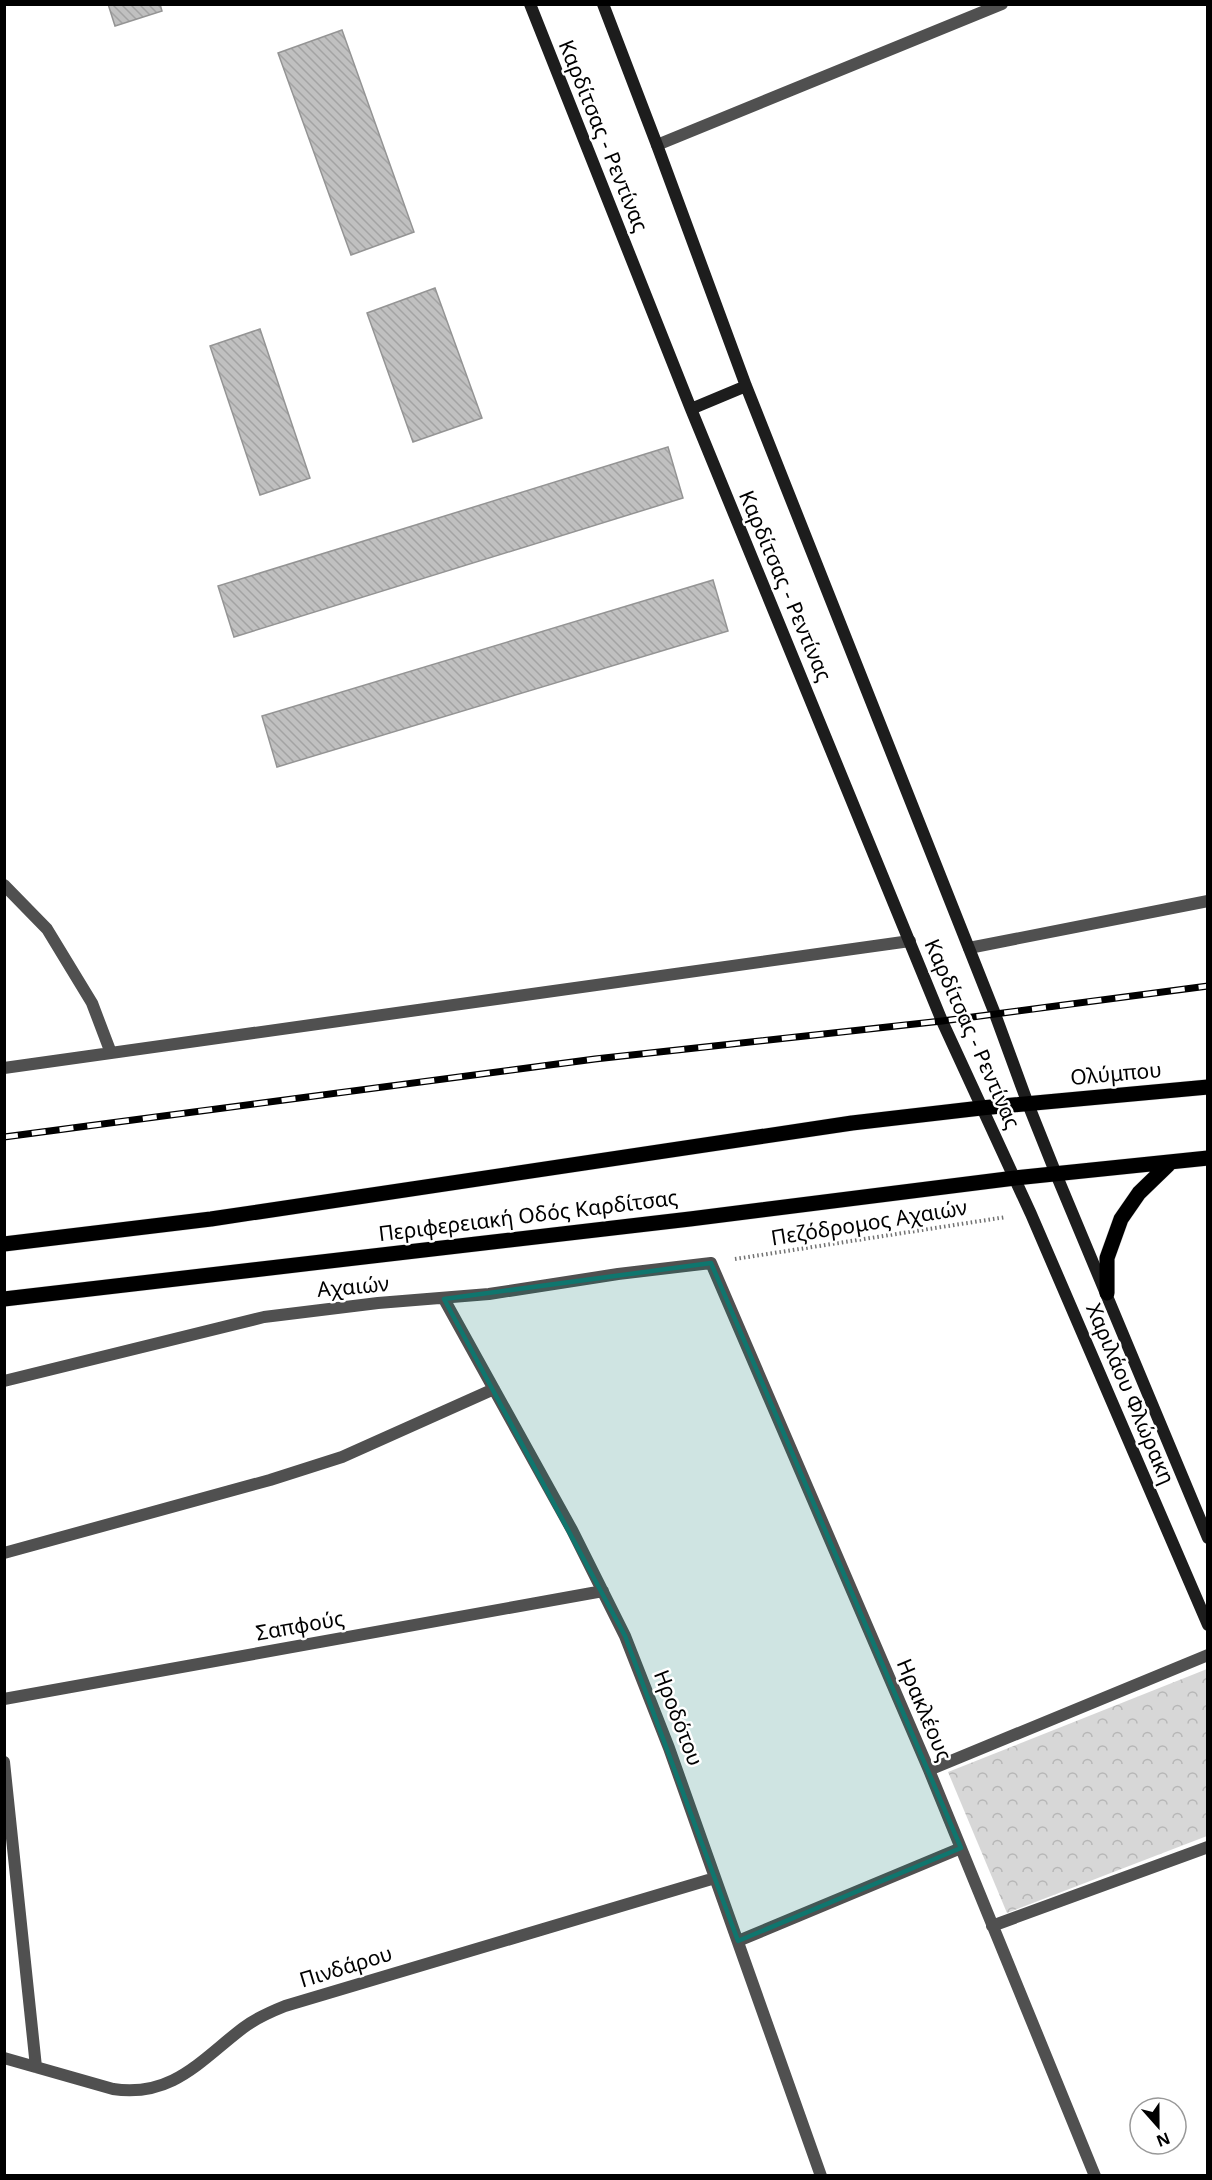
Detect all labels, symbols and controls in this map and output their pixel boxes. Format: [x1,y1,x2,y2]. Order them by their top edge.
street label: Καρδίτσας - Ρεντίνας [553,35,655,236]
street label: Καρδίτσας - Ρεντίνας [733,486,839,685]
street label: Καρδίτσας - Ρεντίνας [918,934,1027,1133]
street label: Ολύμπου [1069,1055,1163,1091]
street label: Περιφερειακή Οδός Καρδίτσας [377,1183,679,1247]
street label: Πεζόδρομος Αχαιών [769,1193,969,1251]
street label: Αχαιών [316,1269,390,1303]
street label: Χαριλάου Φλώρακη [1080,1299,1182,1488]
street label: Σαπφούς [254,1603,346,1647]
street label: Ηρακλέους [891,1654,959,1765]
street label: Ηροδότου [648,1666,710,1770]
street label: Πινδάρου [296,1939,396,1993]
north arrow [1128,2096,1188,2156]
text: N [1153,2127,1173,2153]

